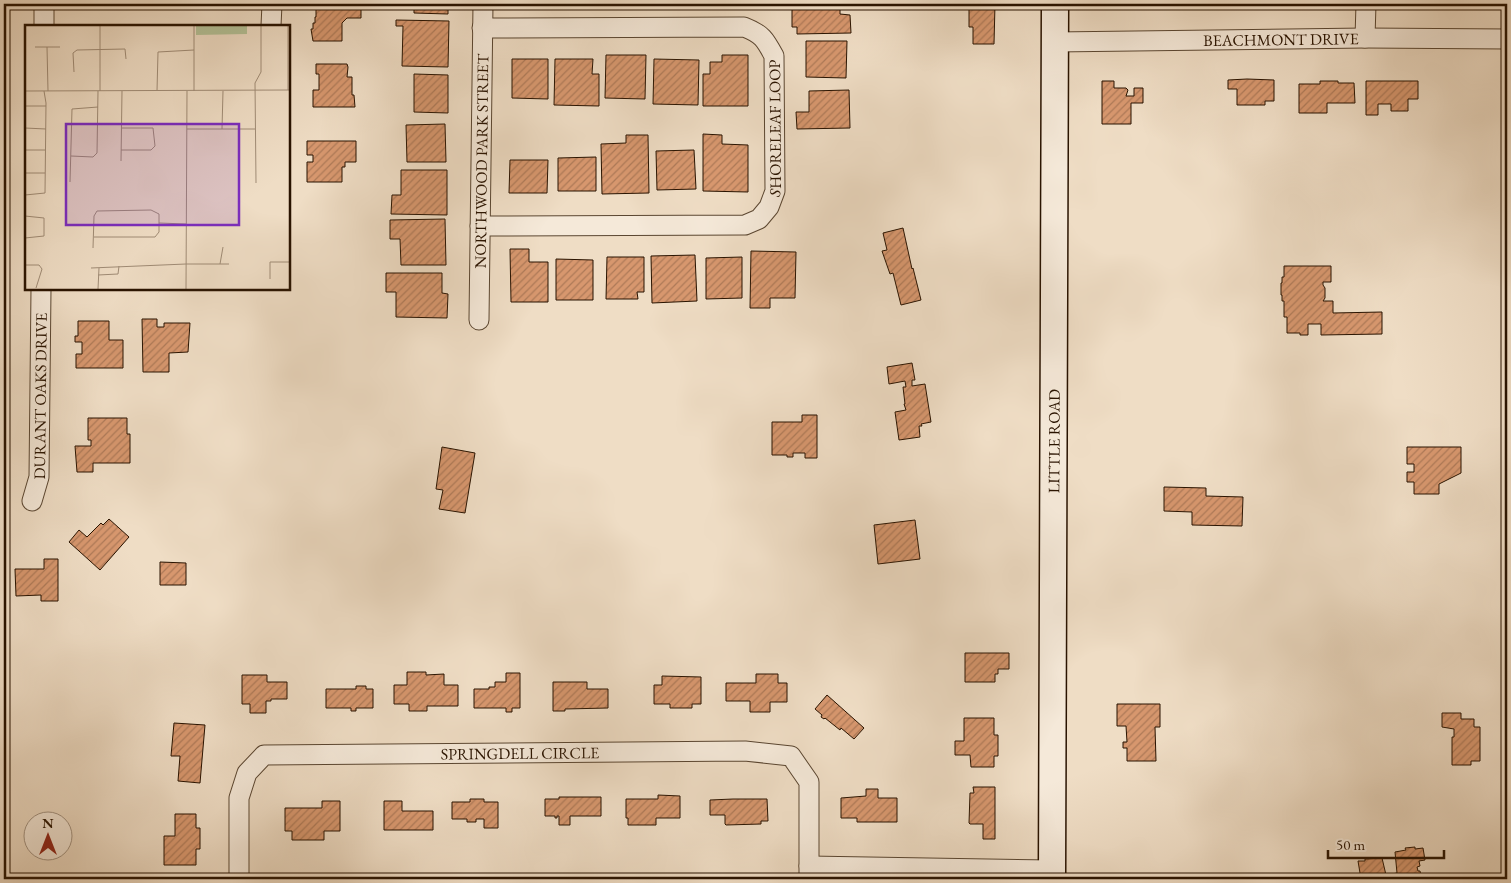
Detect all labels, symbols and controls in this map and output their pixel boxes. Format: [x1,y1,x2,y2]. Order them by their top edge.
inset map [25,25,290,290]
street label: BEACHMONT DRIVE [1203,28,1359,51]
street label: NORTHWOOD PARK STREET [469,53,493,268]
street label: SHORELEAF LOOP [763,59,786,200]
street label: DURANT OAKS DRIVE [28,313,51,480]
street label: LITTLE ROAD [1043,389,1064,493]
street label: SPRINGDELL CIRCLE [441,742,599,764]
north arrow [22,810,72,860]
text: N [42,814,54,832]
scale bar [1328,828,1445,860]
text: 50 m [1336,835,1365,854]

